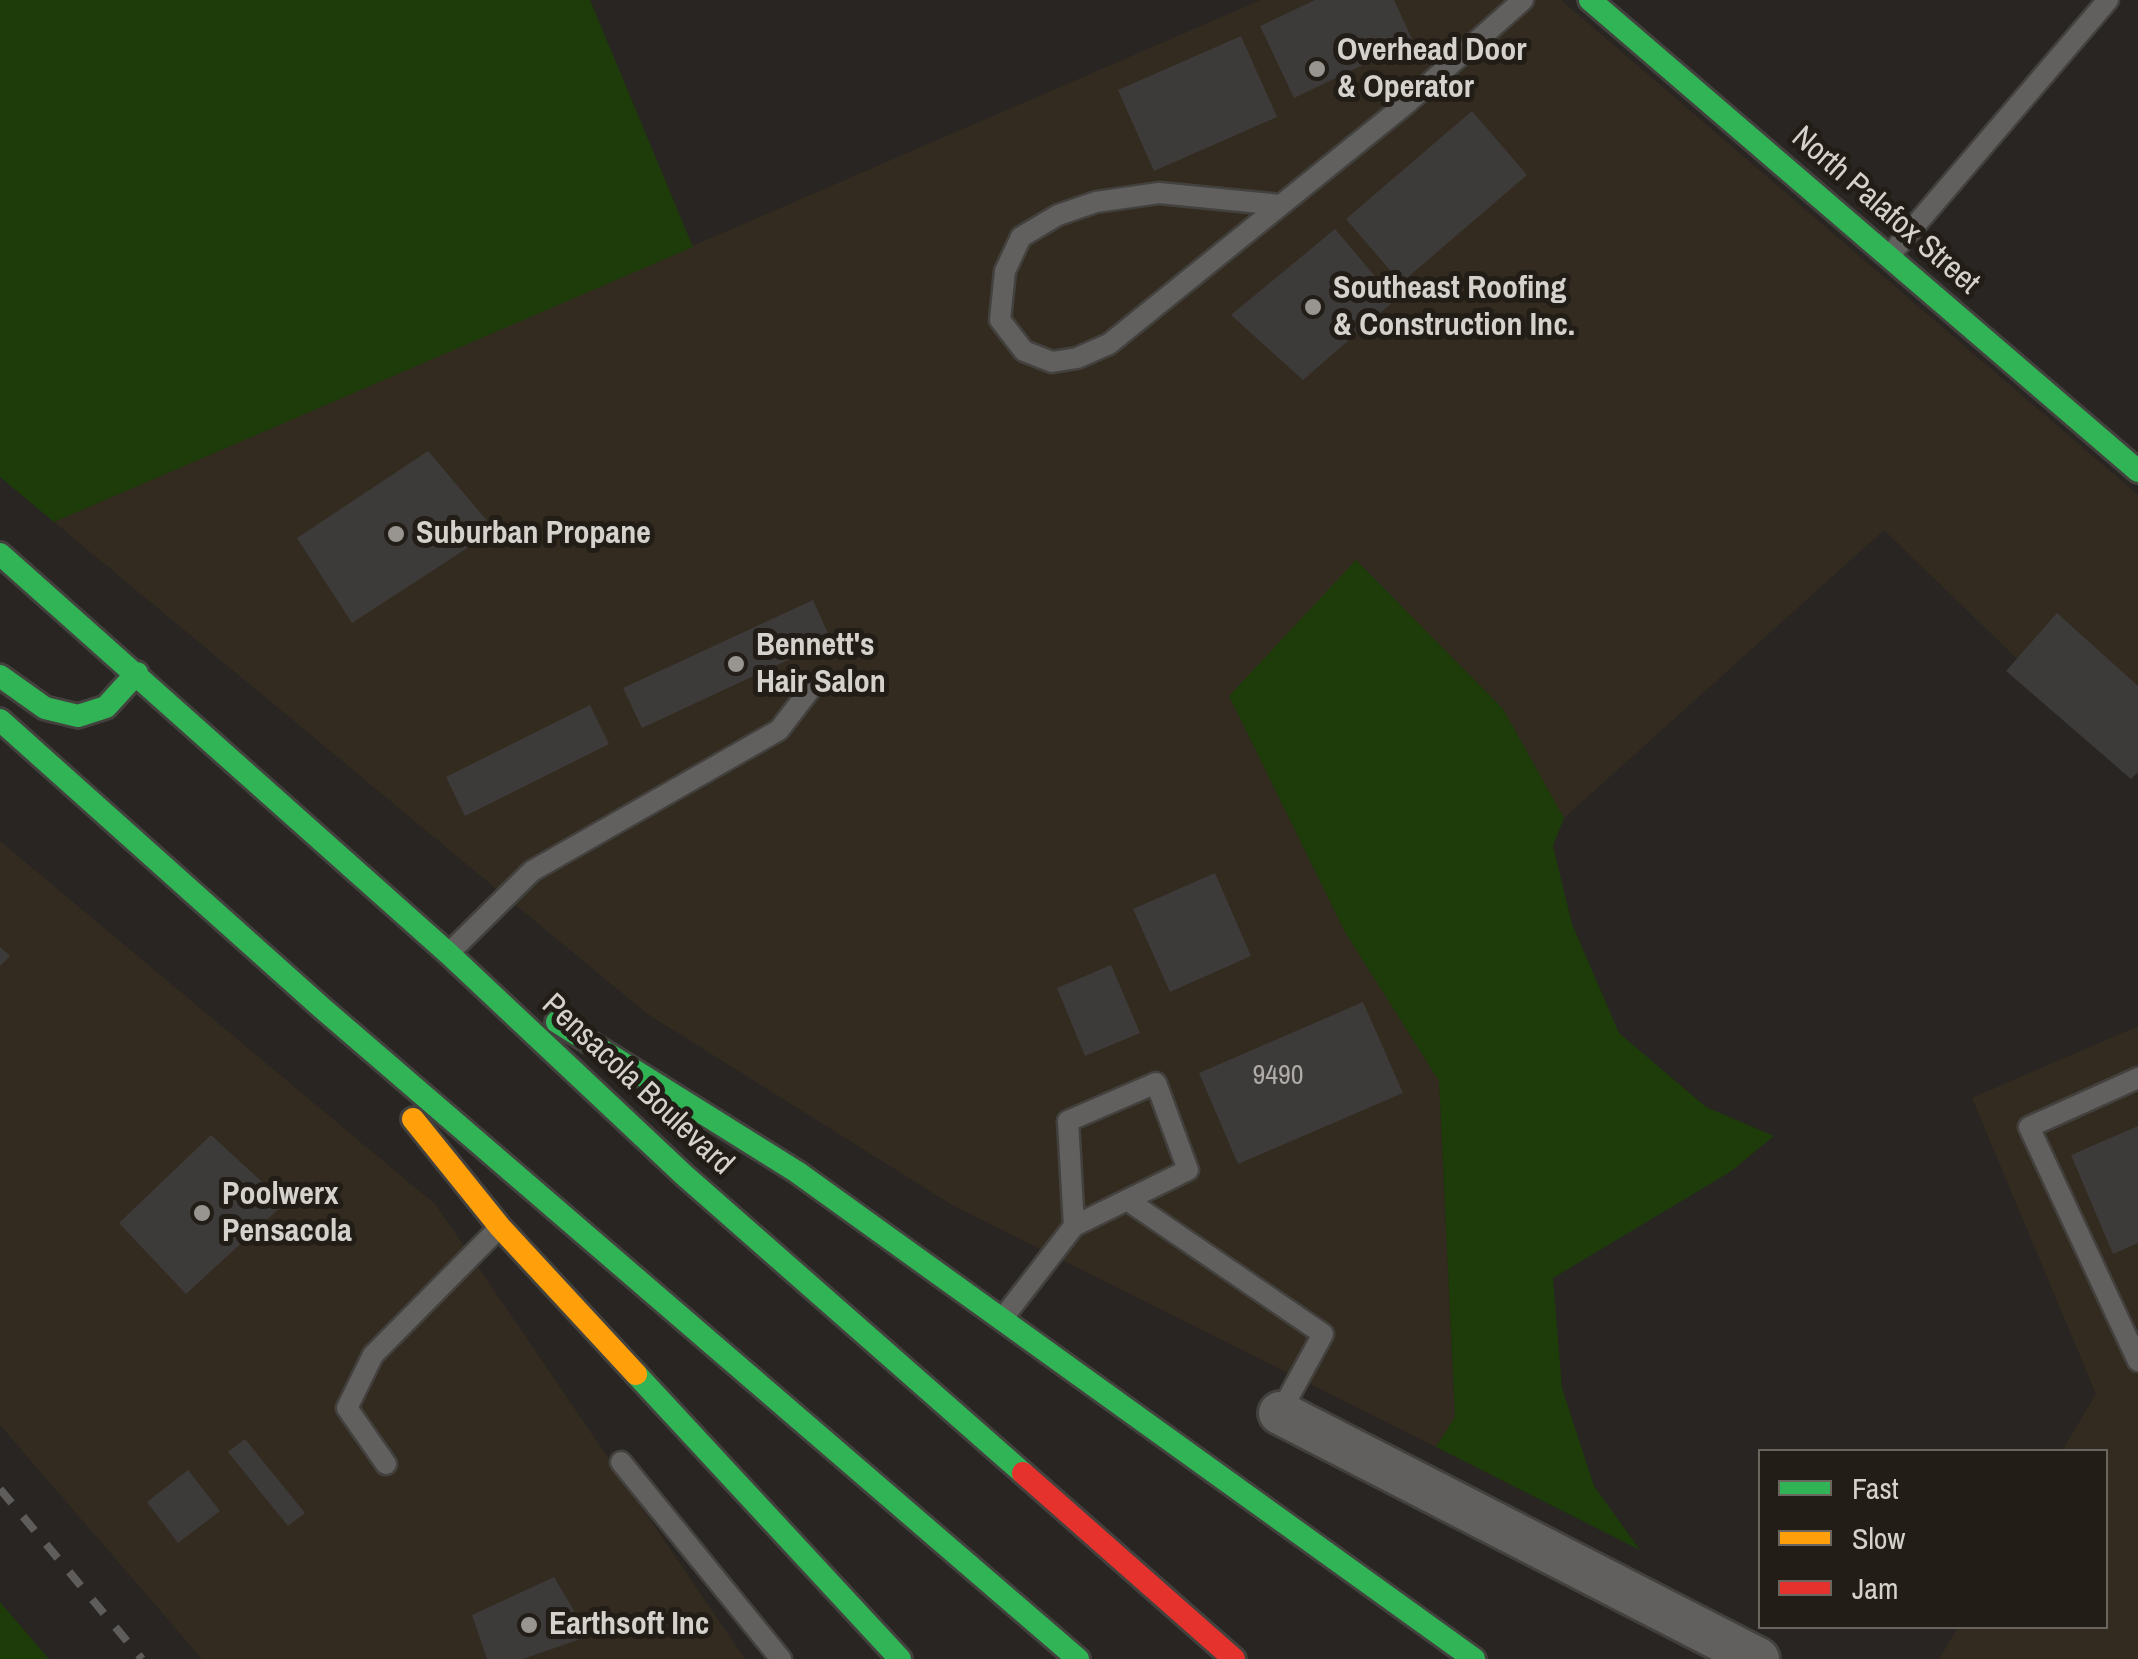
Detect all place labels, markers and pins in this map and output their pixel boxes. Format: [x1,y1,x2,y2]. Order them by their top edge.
place label: Overhead Door & Operator [1337,32,1527,107]
marker: Overhead Door & Operator [1306,58,1328,80]
place label: Southeast Roofing & Construction Inc. [1333,270,1575,345]
marker: Southeast Roofing & Construction Inc. [1302,296,1324,318]
place label: Suburban Propane [416,515,651,553]
marker: Suburban Propane [385,523,407,545]
place label: Bennett's Hair Salon [756,627,886,702]
marker: Bennett's Hair Salon [725,653,747,675]
place label: Poolwerx Pensacola [222,1176,352,1251]
marker: Poolwerx Pensacola [191,1202,213,1224]
place label: Earthsoft Inc [549,1606,709,1644]
marker: Earthsoft Inc [518,1614,540,1636]

